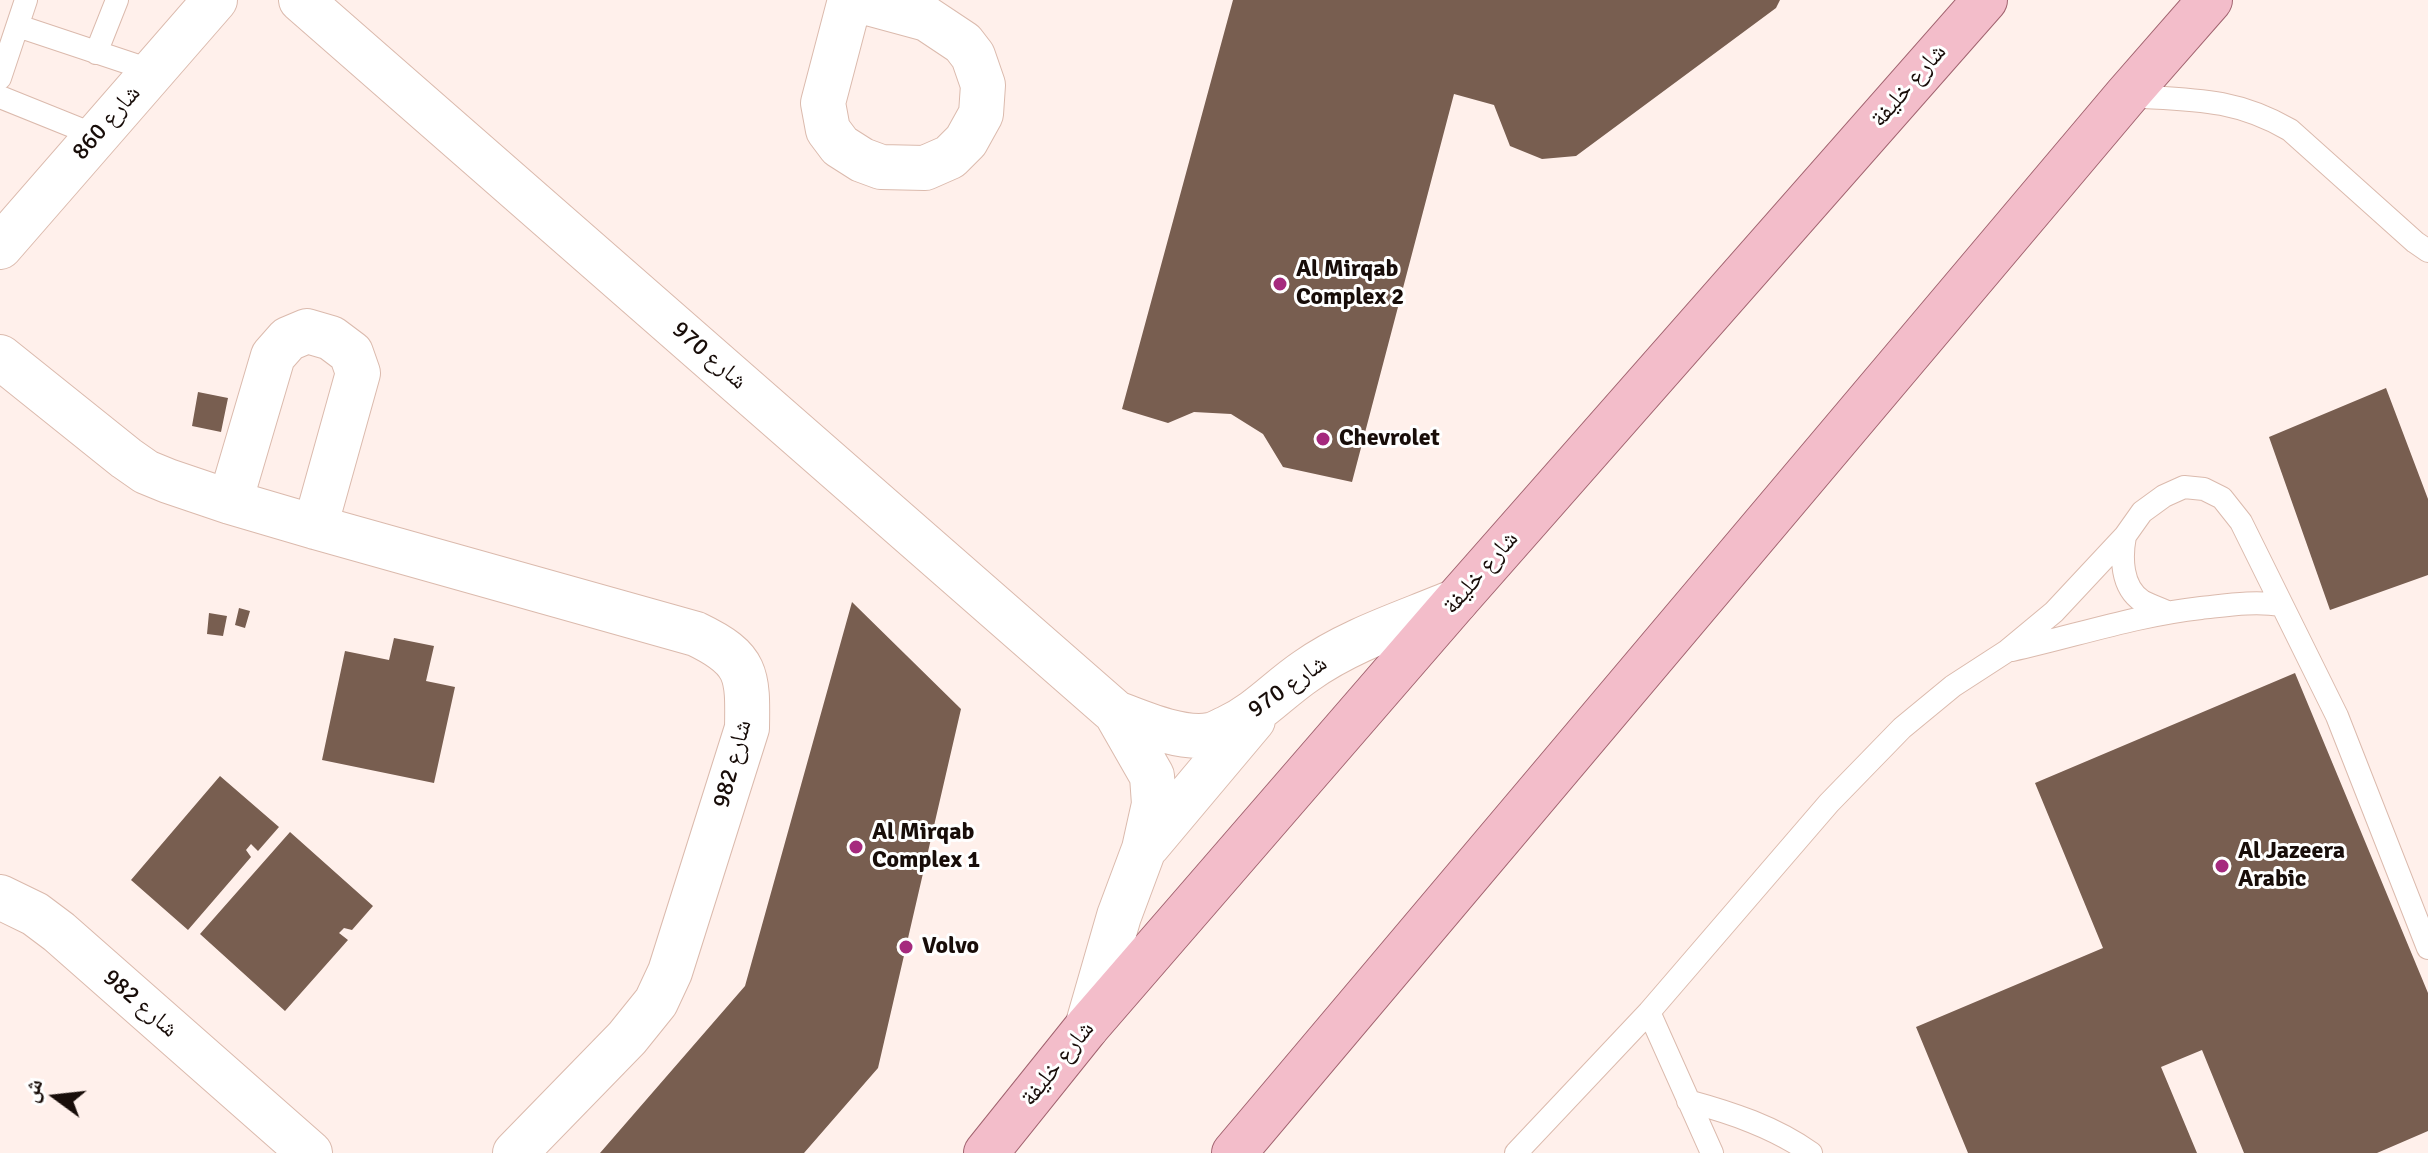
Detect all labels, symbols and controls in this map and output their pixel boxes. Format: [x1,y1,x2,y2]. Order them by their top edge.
street label: شارع خليفة [1865,39,1953,133]
street label: شارع 860 [67,80,147,166]
place label: Al Mirqab Complex 2 [1296,256,1404,312]
marker: Al Mirqab Complex 2 [1271,275,1289,293]
street label: شارع 970 [666,316,752,396]
place label: Chevrolet [1339,425,1440,453]
marker: Chevrolet [1314,430,1332,448]
street label: شارع خليفة [1437,526,1525,620]
street label: شارع 970 [1243,649,1333,725]
street label: شارع 982 [707,717,759,811]
place label: Al Mirqab Complex 1 [872,819,980,875]
marker: Al Mirqab Complex 1 [847,838,865,856]
place label: Al Jazeera Arabic [2238,838,2345,894]
marker: Al Jazeera Arabic [2213,857,2231,875]
place label: Volvo [922,933,979,961]
marker: Volvo [897,938,915,956]
street label: شارع 982 [97,964,183,1044]
street label: شارع خليفة [1015,1016,1101,1112]
north arrow [16,1057,96,1137]
text: ش [16,1076,48,1105]

